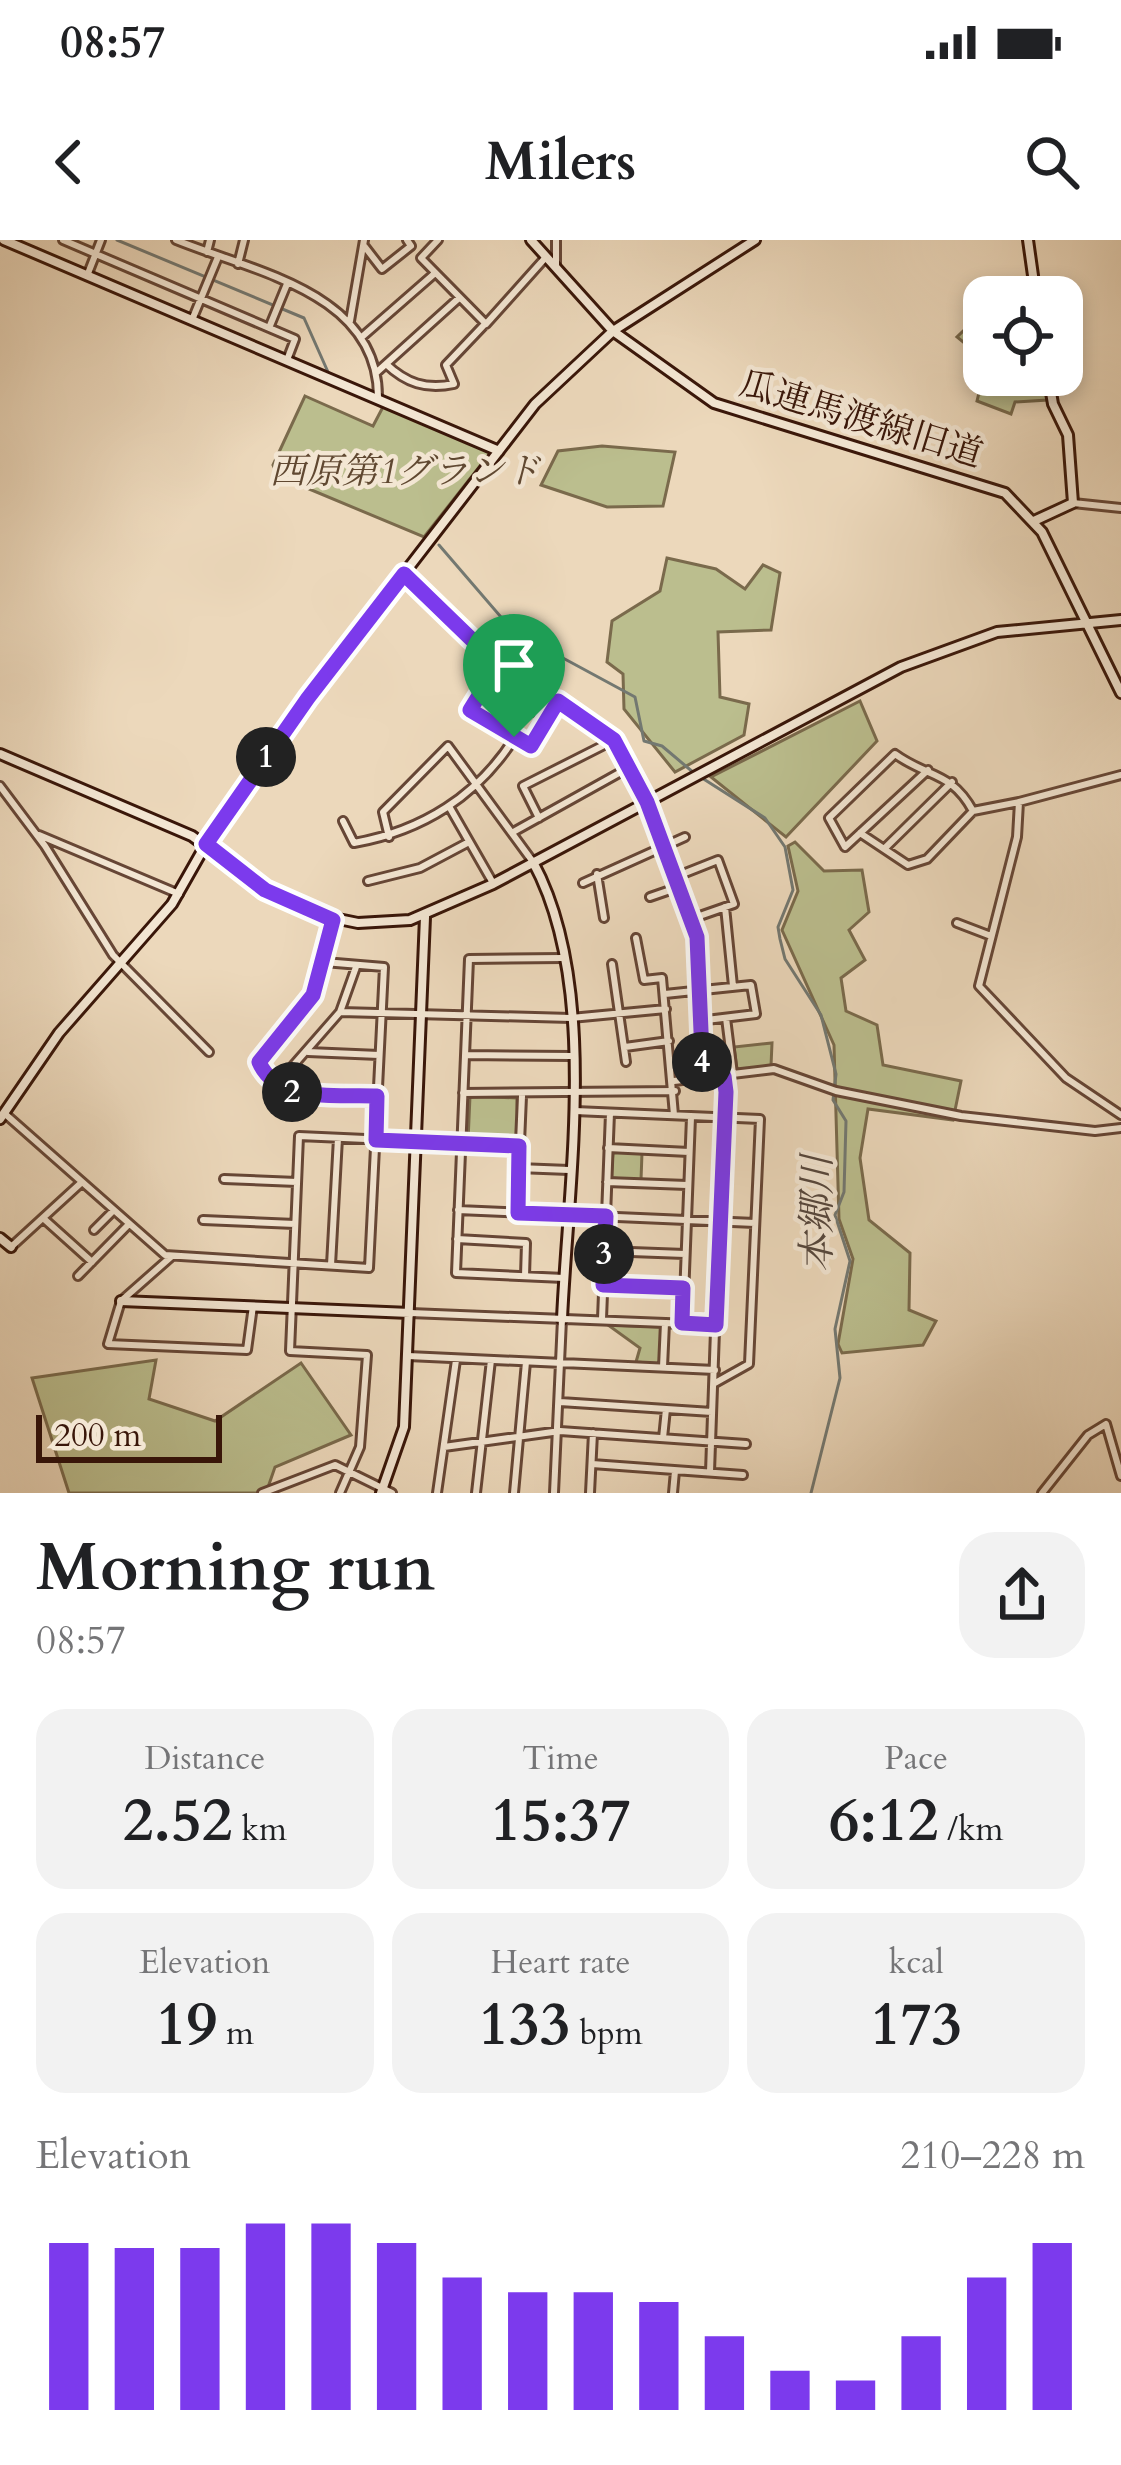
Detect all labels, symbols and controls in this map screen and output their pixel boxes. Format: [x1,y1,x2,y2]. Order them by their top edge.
text: 08:57 [60,12,165,73]
text: Milers [485,126,636,199]
icon: back [36,129,102,195]
icon: search [1019,129,1085,195]
map controls [963,276,1083,396]
button: locate [963,276,1083,396]
street label: 瓜連馬渡線旧道 [733,359,989,479]
park label: 西原第1グランド [270,447,541,496]
pin [463,614,565,737]
icon: arrive [481,632,547,698]
pin: 1 [236,727,296,787]
text: 1 [258,734,274,779]
pin: 4 [672,1032,732,1092]
text: 4 [694,1039,710,1084]
pin: 2 [262,1062,322,1122]
text: 2 [284,1069,300,1114]
water label: 本郷川 [791,1152,844,1273]
pin: 3 [574,1224,634,1284]
text: 3 [596,1231,612,1276]
scale bar [36,1409,222,1462]
text: 200 m [54,1413,141,1458]
text: Morning run [36,1524,435,1613]
button: share [959,1532,1085,1658]
text: 08:57 [36,1614,126,1667]
text: Distance [145,1736,265,1781]
text: Time [522,1736,599,1781]
text: Pace [884,1736,948,1781]
text: 2.52 [123,1781,232,1862]
text: 15:37 [490,1781,631,1862]
text: 6:12 [829,1781,938,1862]
text: km [232,1807,287,1852]
text: /km [938,1807,1004,1852]
text: Elevation [139,1940,270,1985]
text: Heart rate [491,1940,630,1985]
text: kcal [888,1940,944,1985]
text: 19 [156,1985,217,2066]
text: 133 [478,1985,571,2066]
text: 173 [870,1985,962,2066]
text: m [217,2011,254,2056]
text: bpm [571,2011,643,2056]
text: Elevation [36,2129,191,2182]
text: 210–228 m [900,2129,1085,2182]

